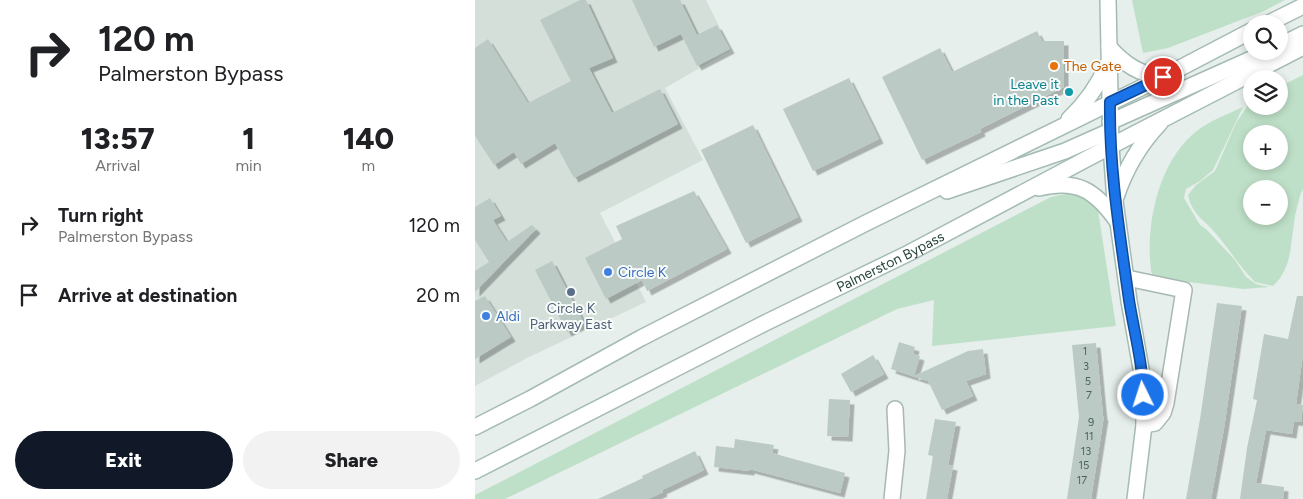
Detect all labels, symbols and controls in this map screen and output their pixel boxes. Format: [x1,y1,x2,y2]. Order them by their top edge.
map controls [1243,15,1288,225]
button: search [1243,15,1288,60]
text: 120 m [98,18,195,60]
icon: right [15,20,80,85]
pin [1142,56,1184,98]
place label: The Gate [1064,58,1122,75]
text: Palmerston Bypass [98,60,283,87]
marker: The Gate [1048,60,1060,72]
icon: arrive [1149,63,1177,91]
button: layers [1243,70,1288,115]
place label: Leave it in the Past [993,76,1059,109]
marker: Leave it in the Past [1063,86,1075,98]
text: 13:57 [81,120,155,157]
text: 1 [242,120,255,157]
text: 140 [343,120,394,157]
button: + [1243,125,1288,170]
text: Arrival [95,156,140,175]
text: min [236,156,262,175]
text: m [362,156,375,175]
button: − [1243,180,1288,225]
text: Turn right [58,204,144,227]
icon: right [15,211,43,239]
text: 120 m [408,214,460,237]
text: Palmerston Bypass [58,227,193,246]
street label: Palmerston Bypass [834,228,947,296]
place label: Circle K [618,264,667,281]
marker: Circle K [602,266,614,278]
icon: arrive [15,281,43,309]
text: Arrive at destination [58,284,237,307]
text: 20 m [416,284,460,307]
marker: Circle K Parkway East [565,286,577,298]
place label: Circle K Parkway East [530,300,612,333]
place label: Aldi [496,308,520,325]
marker: Aldi [480,310,492,322]
house number: 1 [1083,345,1087,358]
house number: 3 [1083,360,1089,373]
position arrow [1116,368,1168,420]
house number: 5 [1085,375,1091,388]
house number: 7 [1086,389,1092,402]
house number: 9 [1088,416,1094,429]
house number: 11 [1084,430,1094,443]
button: Exit [15,431,233,489]
button: Share [243,431,460,489]
house number: 13 [1081,445,1091,458]
house number: 15 [1079,459,1089,472]
house number: 17 [1077,474,1087,487]

